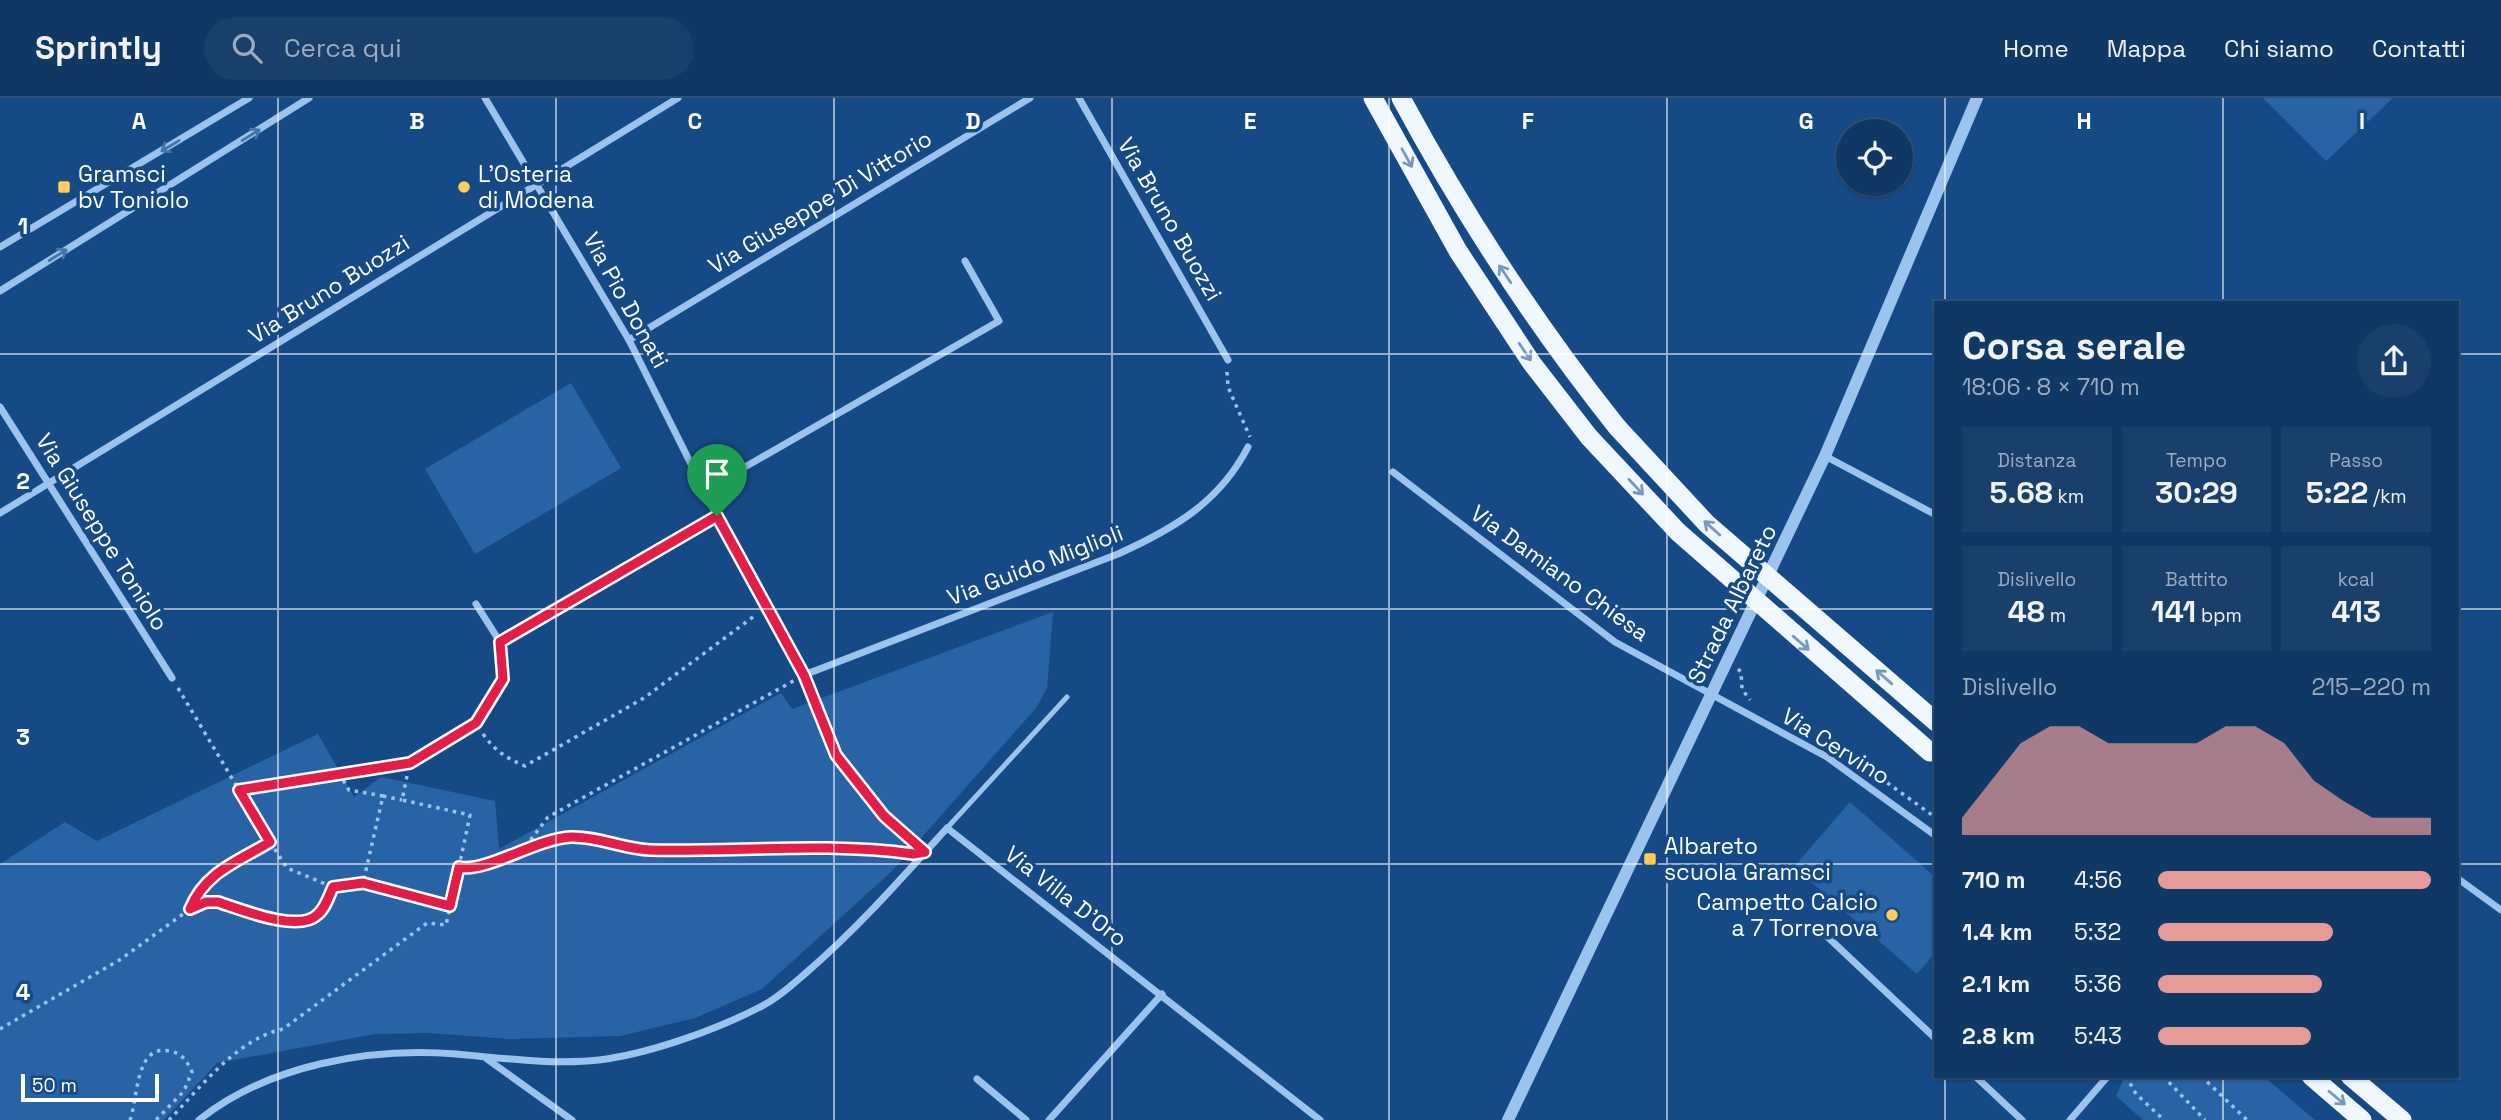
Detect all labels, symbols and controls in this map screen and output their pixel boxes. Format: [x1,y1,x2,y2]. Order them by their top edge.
search box [204,17,694,80]
text: Sprintly [35,27,162,69]
icon: search [228,29,266,67]
text: Cerca qui [284,31,402,65]
text: Home [2003,33,2069,64]
text: Mappa [2107,33,2186,64]
text: Chi siamo [2224,33,2334,64]
text: Contatti [2372,33,2466,64]
text: A [132,106,147,136]
text: B [409,106,425,136]
text: C [688,106,702,136]
text: D [965,106,981,136]
text: E [1244,106,1256,136]
text: F [1522,106,1534,136]
text: G [1798,106,1814,136]
text: H [2076,106,2092,136]
text: I [2359,106,2365,136]
map controls [1836,119,1913,196]
button: locate [1836,119,1913,196]
street label: Via Giuseppe Di Vittorio [703,123,937,281]
one-way arrow [240,127,260,141]
street label: Via Bruno Buozzi [1111,132,1229,306]
one-way arrow [160,139,180,153]
one-way arrow [1400,147,1414,167]
place label: Gramsci bv Toniolo [78,159,189,215]
place label: L’Osteria di Modena [478,159,594,215]
marker: Gramsci bv Toniolo [56,179,72,195]
marker: L’Osteria di Modena [456,179,472,195]
text: 1 [18,211,28,241]
street label: Via Pio Donati [576,227,676,373]
street label: Via Bruno Buozzi [243,228,415,350]
one-way arrow [47,248,67,262]
one-way arrow [1498,265,1512,284]
text: Corsa serale [1962,322,2186,370]
button: share [2357,324,2431,398]
one-way arrow [1517,342,1532,361]
text: 18:06 · 8 × 710 m [1962,372,2140,402]
street label: Via Giuseppe Toniolo [29,428,175,636]
pin [687,444,747,516]
text: Distanza [1997,448,2076,473]
text: Tempo [2166,448,2227,473]
text: Passo [2329,448,2383,473]
icon: arrive [698,455,736,493]
text: 2 [16,466,30,496]
text: 5.68 [1990,473,2053,512]
text: 30:29 [2155,473,2238,512]
text: 5:22 [2306,473,2368,512]
one-way arrow [1627,478,1644,495]
text: km [2053,484,2084,509]
text: /km [2368,484,2407,509]
street label: Via Damiano Chiesa [1465,498,1655,648]
street label: Via Guido Miglioli [943,518,1127,612]
street label: Strada Albareto [1680,519,1784,689]
one-way arrow [1704,519,1721,536]
text: Dislivello [1997,567,2076,592]
text: Battito [2165,567,2228,592]
text: kcal [2338,567,2375,592]
text: 48 [2008,592,2045,631]
text: 141 [2151,592,2196,631]
text: 413 [2331,592,2381,631]
text: m [2045,603,2066,628]
text: bpm [2196,603,2242,628]
one-way arrow [1792,635,1810,651]
one-way arrow [1875,669,1893,685]
text: Dislivello [1962,672,2057,702]
text: 215–220 m [2312,672,2431,702]
street label: Via Cervino [1776,701,1896,791]
text: 3 [16,722,30,752]
place label: Albareto scuola Gramsci [1664,831,1831,887]
street label: Via Villa D'Oro [999,839,1133,953]
marker: Albareto scuola Gramsci [1642,851,1658,867]
text: 710 m [1962,865,2025,895]
text: 4:56 [2074,865,2122,895]
place label: Campetto Calcio a 7 Torrenova [1696,887,1878,943]
marker: Campetto Calcio a 7 Torrenova [1884,907,1900,923]
text: 1.4 km [1962,917,2032,947]
text: 5:32 [2074,917,2121,947]
text: 2.1 km [1962,969,2030,999]
text: 5:36 [2074,969,2122,999]
text: 4 [16,977,31,1007]
text: 2.8 km [1962,1021,2035,1051]
text: 5:43 [2074,1021,2122,1051]
scale bar [21,1071,159,1103]
text: 50 m [32,1073,77,1098]
one-way arrow [2327,1090,2345,1106]

